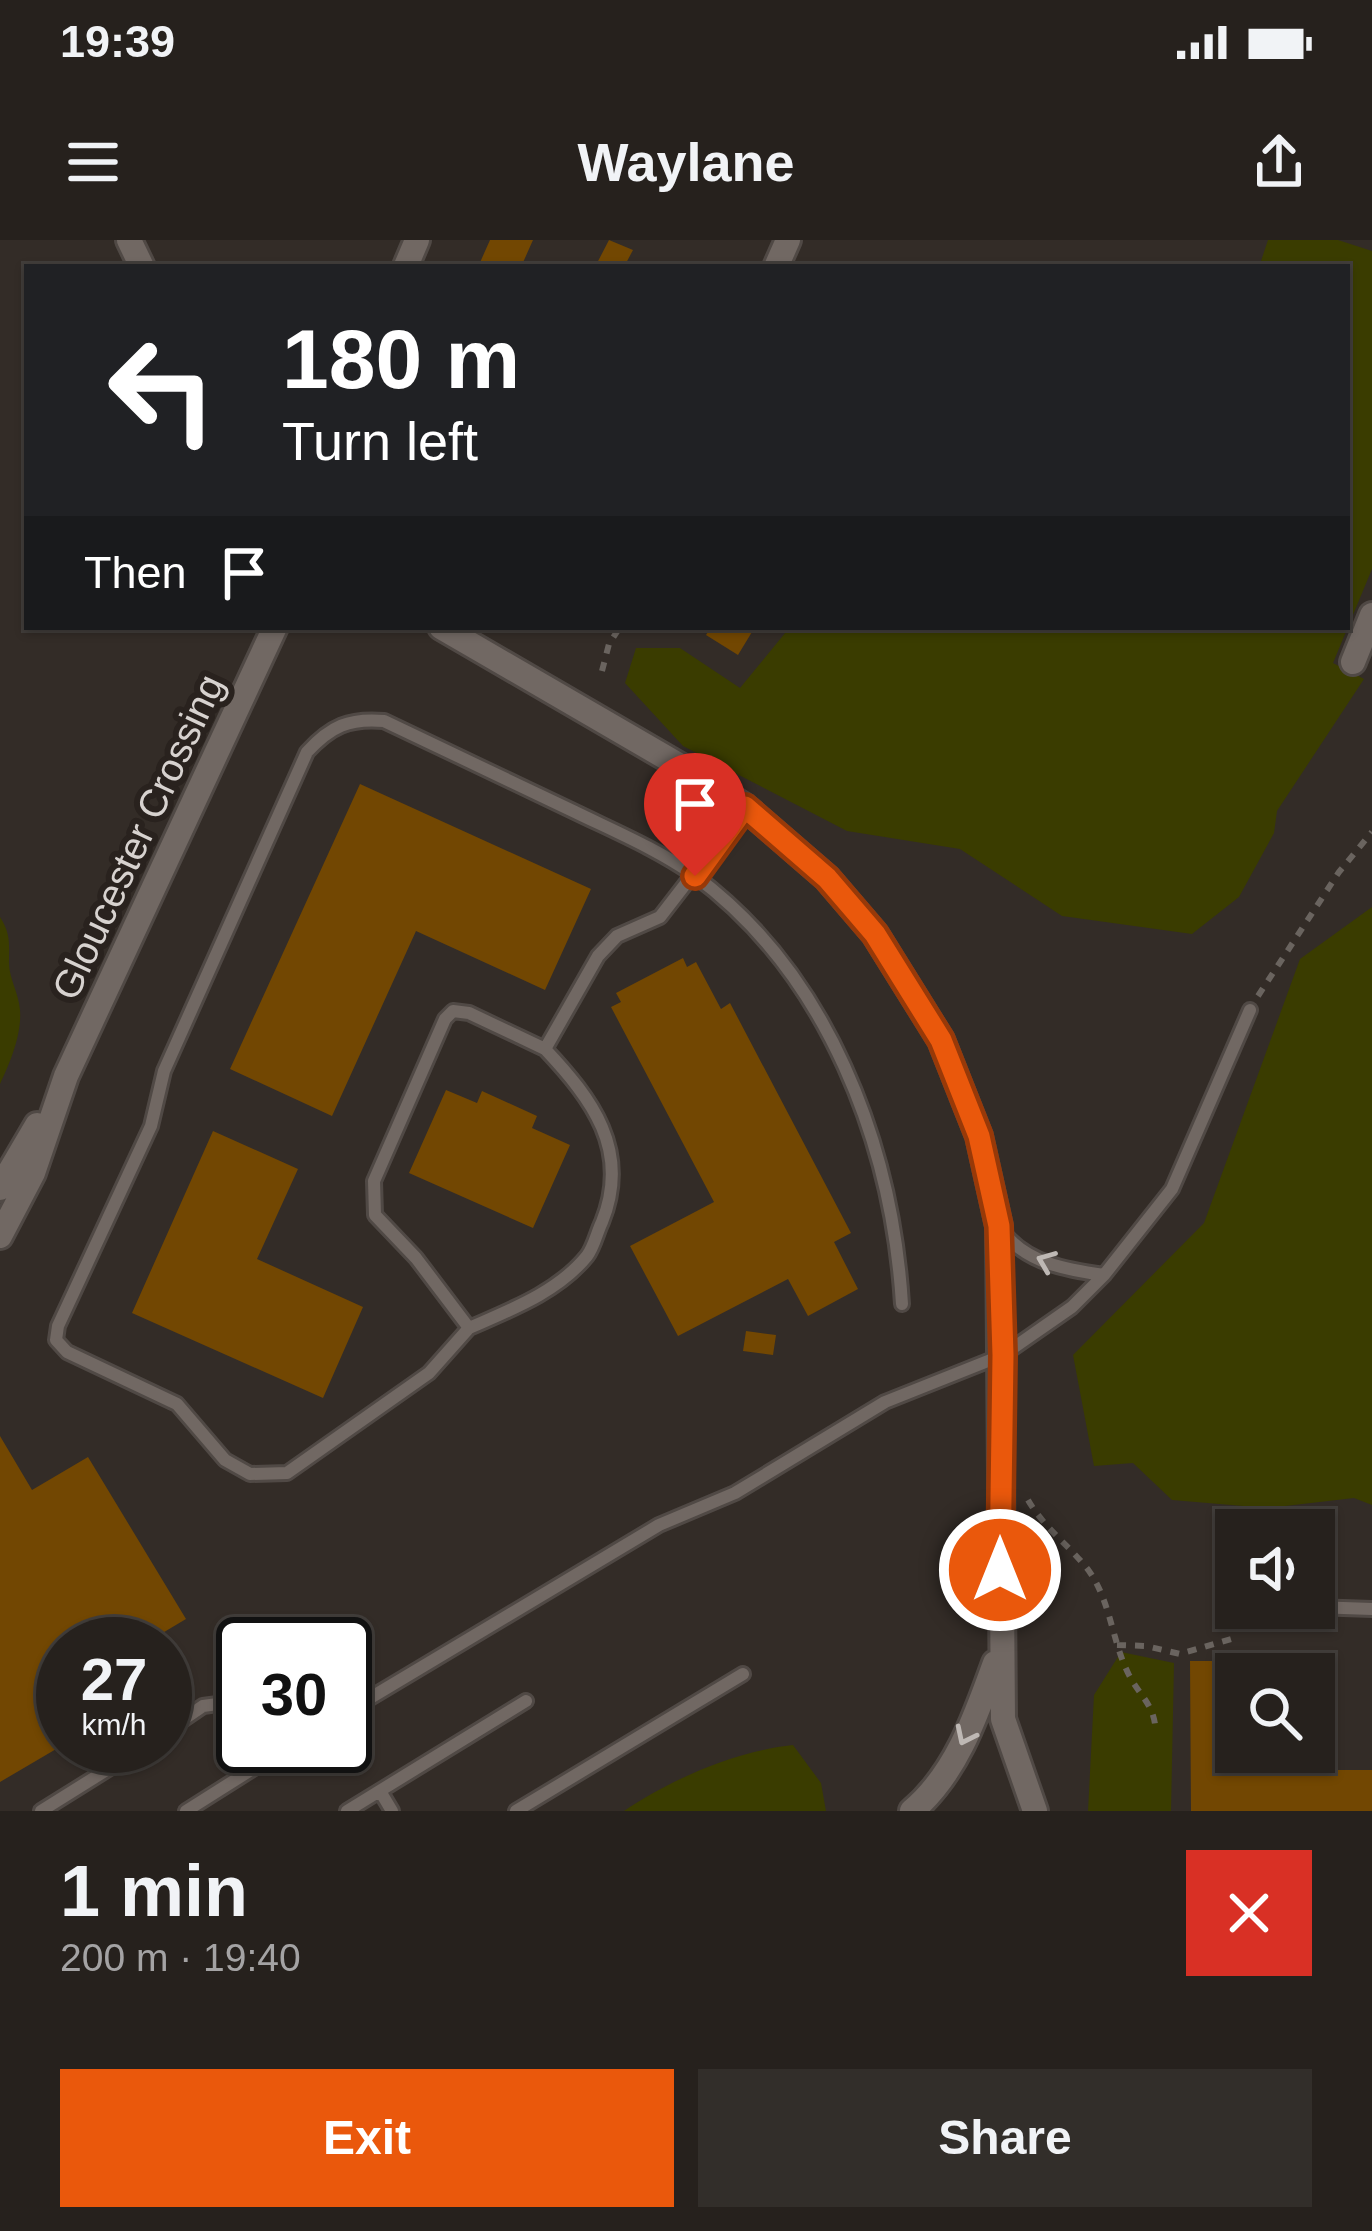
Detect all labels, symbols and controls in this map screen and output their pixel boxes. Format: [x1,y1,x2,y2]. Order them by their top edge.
text: 19:39 [60,16,175,67]
icon: menu [60,129,126,195]
icon: share [1246,129,1312,195]
text: Waylane [577,132,795,192]
icon: left [84,312,240,468]
text: 180 m [282,312,520,406]
text: Turn left [282,411,478,471]
icon: arrive [211,540,277,606]
text: Then [84,547,187,598]
street label: Gloucester Crossing [44,668,232,1006]
pin [644,753,746,876]
icon: arrive [662,771,728,837]
one-way arrow [1036,1251,1057,1275]
position arrow [937,1507,1063,1633]
map controls [1215,1509,1335,1773]
button: sound [1215,1509,1335,1629]
speed limit sign: 30 [216,1617,372,1773]
text: 27 [81,1646,147,1713]
button: search [1215,1653,1335,1773]
text: km/h [81,1708,147,1741]
one-way arrow [956,1724,980,1745]
button: close [1186,1850,1312,1976]
text: 1 min [60,1851,248,1931]
text: 200 m · 19:40 [60,1936,301,1979]
button: Exit [60,2069,674,2207]
button: Share [698,2069,1312,2207]

